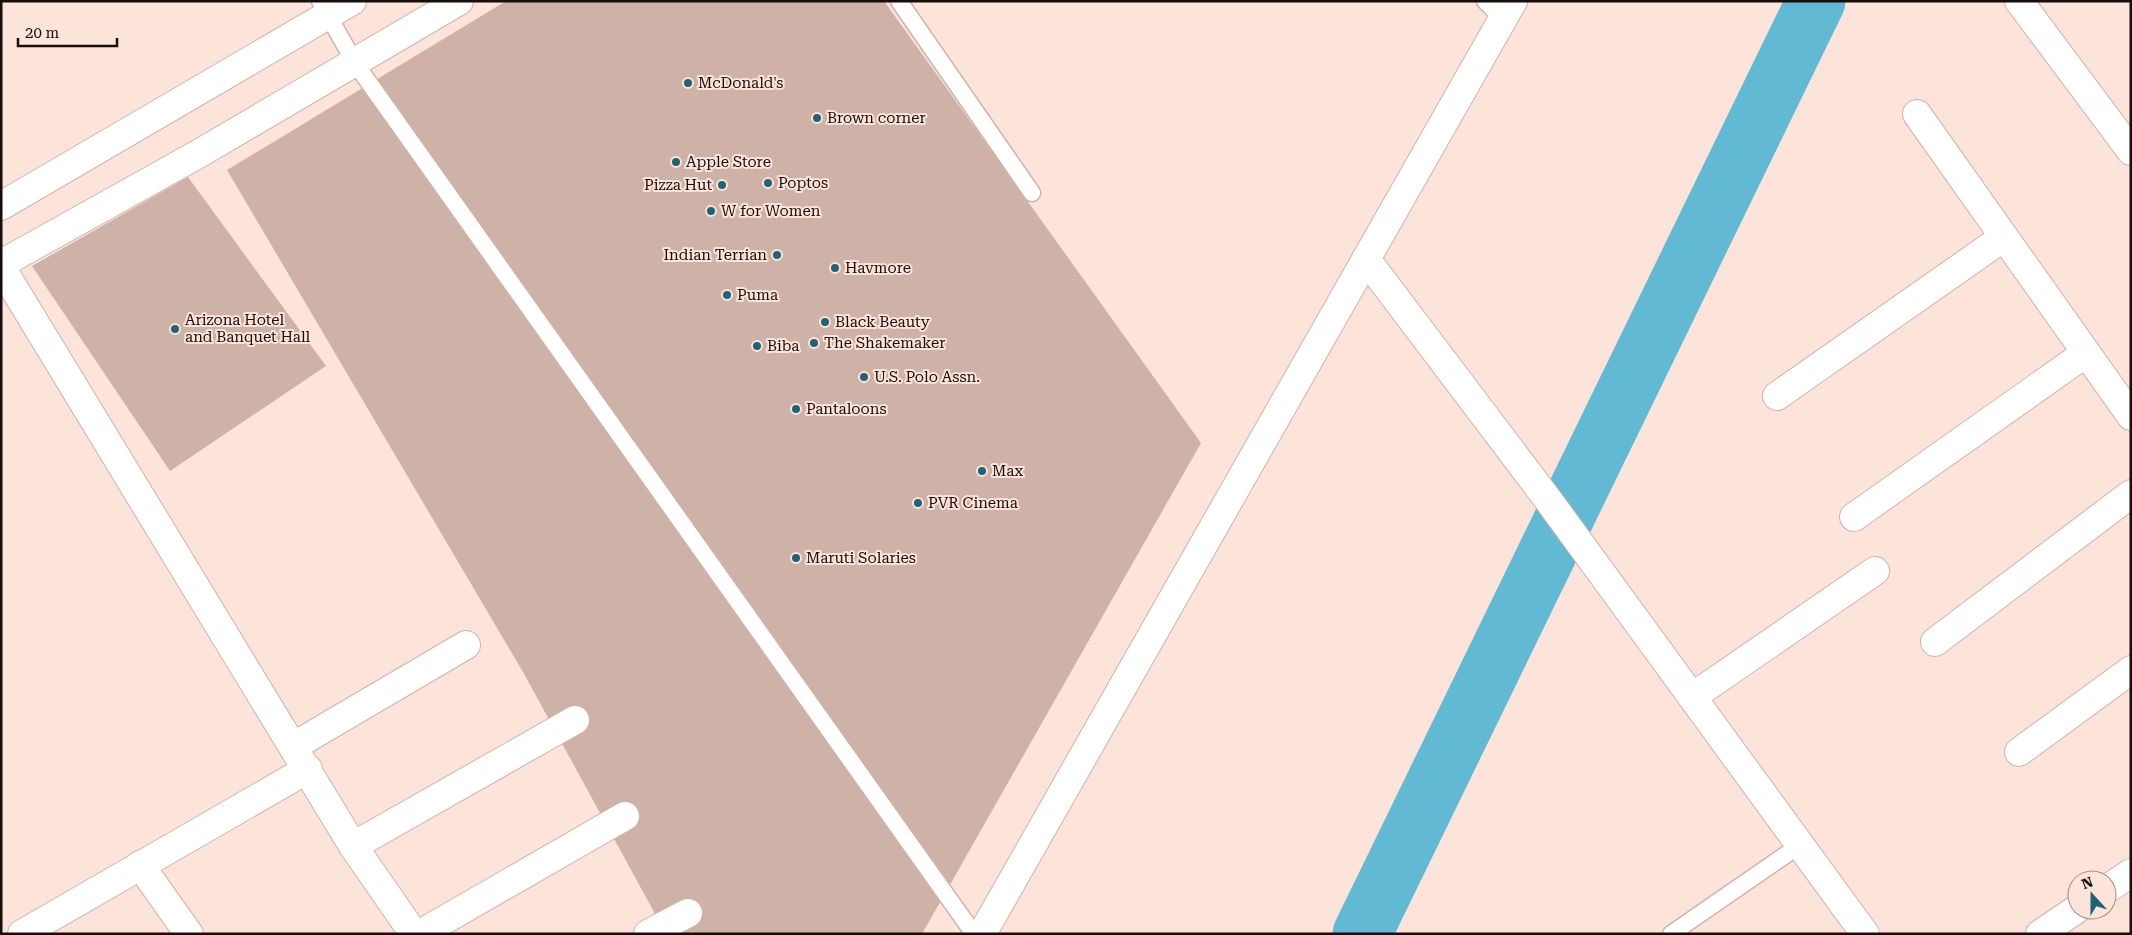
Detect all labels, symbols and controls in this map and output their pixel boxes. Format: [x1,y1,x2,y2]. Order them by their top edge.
scale bar [18,15,116,47]
text: 20 m [25,24,60,42]
place label: McDonald's [698,74,784,92]
marker: McDonald's [682,77,694,89]
place label: Brown corner [827,109,926,127]
marker: Brown corner [811,112,823,124]
place label: Apple Store [686,153,771,171]
marker: Apple Store [670,156,682,168]
place label: Poptos [778,174,828,192]
place label: Pizza Hut [644,176,712,194]
marker: Poptos [762,177,774,189]
marker: Pizza Hut [716,179,728,191]
place label: W for Women [721,202,821,220]
marker: W for Women [705,205,717,217]
place label: Indian Terrian [663,246,767,264]
marker: Indian Terrian [771,249,783,261]
place label: Havmore [845,259,911,277]
marker: Havmore [829,262,841,274]
place label: Puma [737,286,778,304]
marker: Puma [721,289,733,301]
place label: Arizona Hotel and Banquet Hall [185,311,311,346]
place label: Black Beauty [835,313,930,331]
marker: Black Beauty [819,316,831,328]
marker: Arizona Hotel and Banquet Hall [169,323,181,335]
place label: The Shakemaker [824,334,946,352]
place label: Biba [767,337,799,355]
marker: The Shakemaker [808,337,820,349]
marker: Biba [751,340,763,352]
place label: U.S. Polo Assn. [874,368,980,386]
marker: U.S. Polo Assn. [858,371,870,383]
place label: Pantaloons [806,400,887,418]
marker: Pantaloons [790,403,802,415]
place label: Max [992,462,1024,480]
marker: Max [976,465,988,477]
place label: PVR Cinema [928,494,1018,512]
marker: PVR Cinema [912,497,924,509]
place label: Maruti Solaries [806,549,916,567]
marker: Maruti Solaries [790,552,802,564]
north arrow [2067,870,2117,920]
text: N [2079,873,2095,892]

